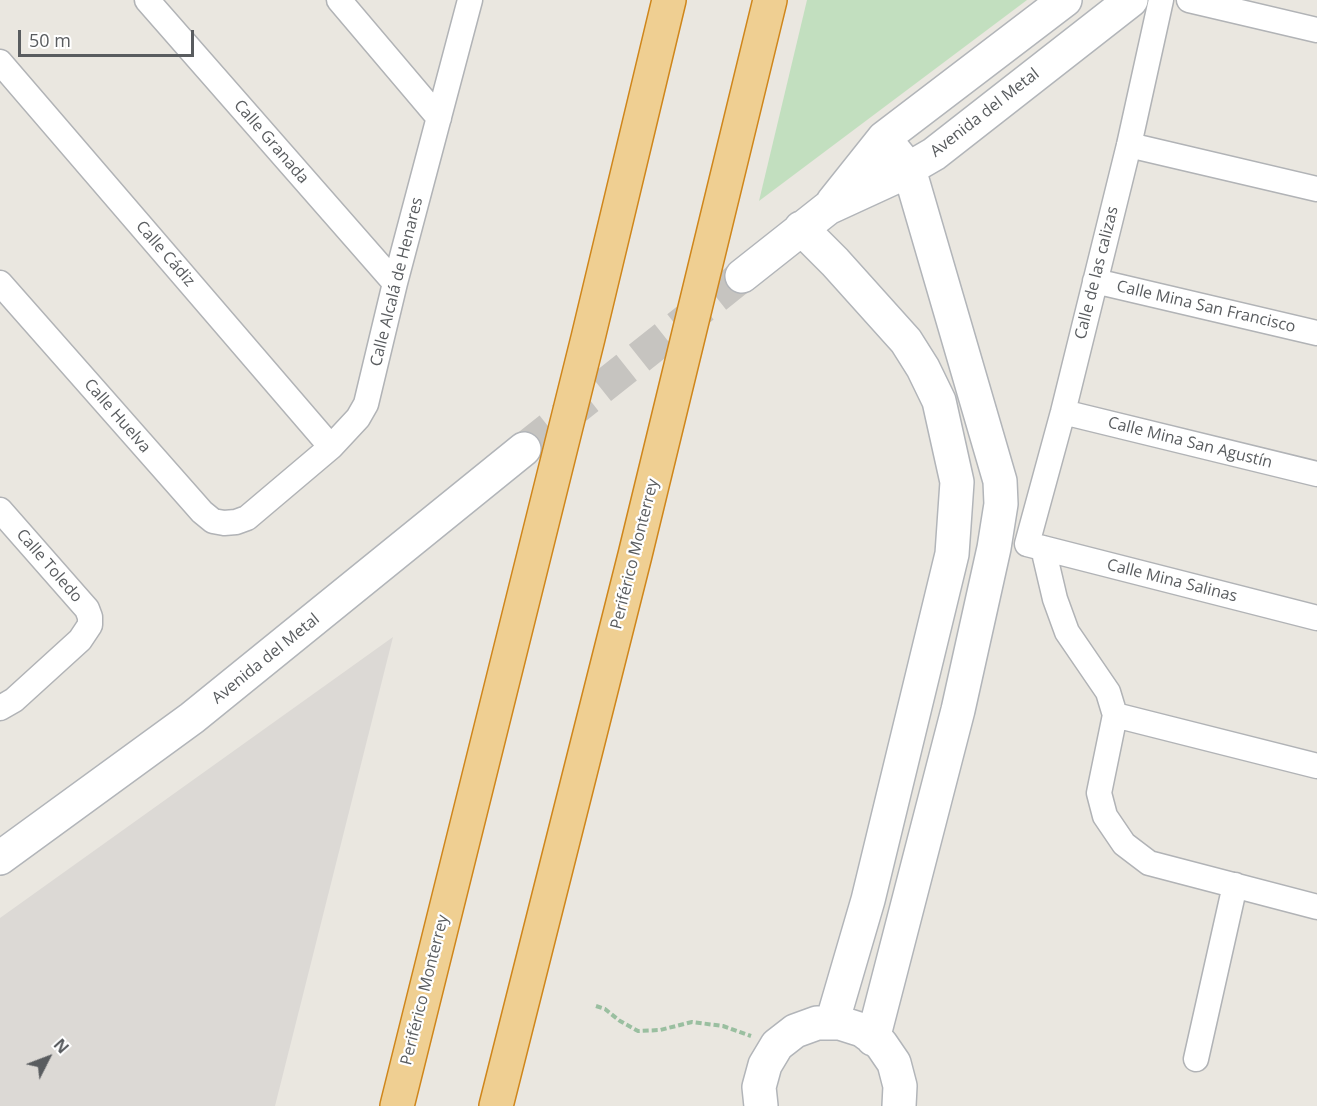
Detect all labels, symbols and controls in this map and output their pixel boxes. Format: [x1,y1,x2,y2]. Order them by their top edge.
scale bar [21,18,196,56]
text: 50 m [29,28,71,52]
street label: Avenida del Metal [927,65,1043,161]
street label: Calle Granada [229,96,313,188]
street label: Calle Alcalá de Henares [367,195,427,369]
street label: Calle de las calizas [1071,204,1123,342]
street label: Calle Cádiz [131,217,199,291]
street label: Calle Mina San Francisco [1115,277,1297,337]
street label: Calle Huelva [80,375,154,457]
street label: Calle Mina San Agustín [1106,413,1274,473]
street label: Periférico Monterrey [607,477,663,631]
street label: Calle Toledo [12,525,86,607]
street label: Calle Mina Salinas [1105,556,1239,606]
street label: Avenida del Metal [208,610,324,708]
street label: Periférico Monterrey [397,913,453,1067]
north arrow [18,1028,78,1088]
text: N [49,1034,74,1058]

